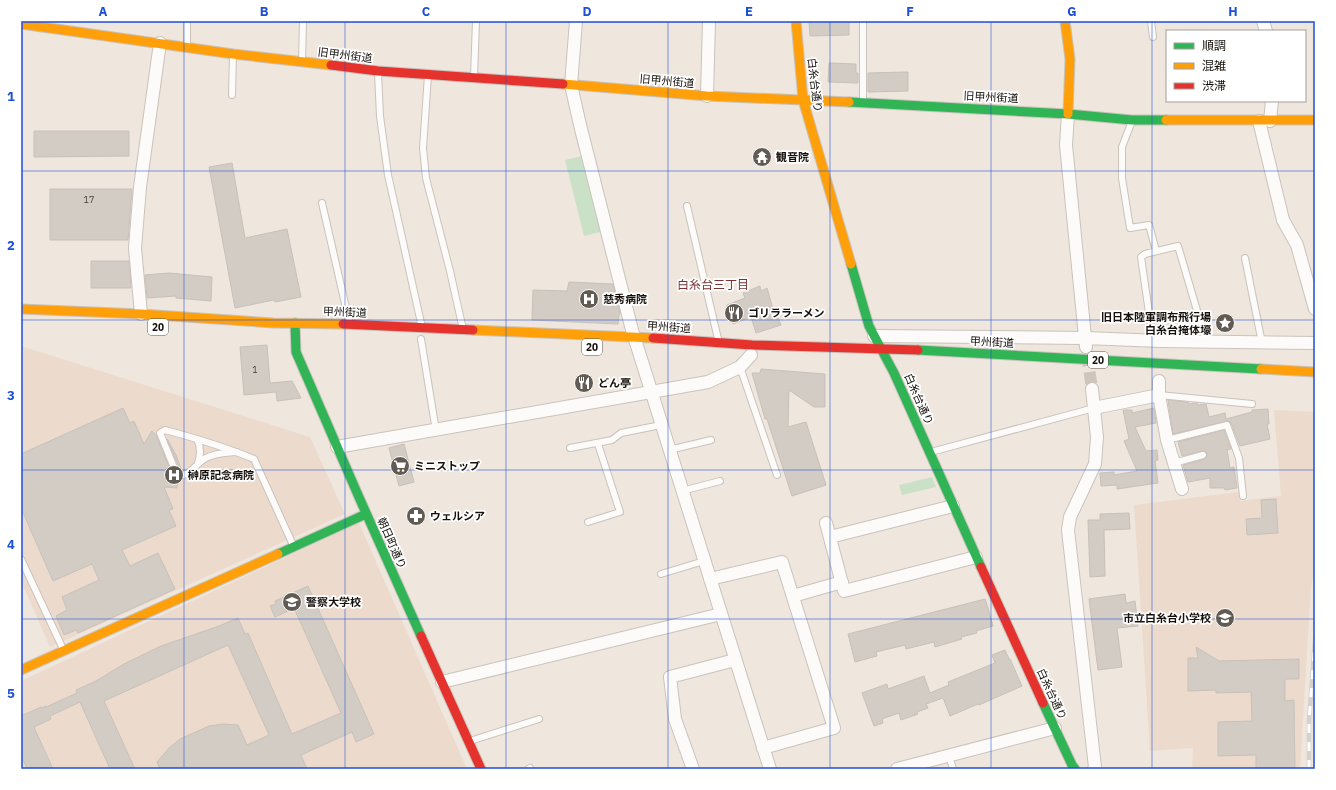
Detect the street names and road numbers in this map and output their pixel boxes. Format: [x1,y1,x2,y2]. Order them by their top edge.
street label: 旧甲州街道 [317,45,373,65]
street label: 白糸台通り [805,57,825,113]
street label: 旧甲州街道 [639,72,695,90]
street label: 旧甲州街道 [963,89,1019,105]
street label: 甲州街道 [323,304,367,320]
street label: 甲州街道 [647,318,691,336]
road number: 20 [148,319,168,335]
street label: 甲州街道 [970,334,1014,350]
road number: 20 [582,339,602,355]
road number: 20 [1088,352,1108,368]
street label: 白糸台通り [901,371,937,427]
street label: 朝日町通り [374,515,410,571]
street label: 白糸台通り [1034,666,1070,722]

